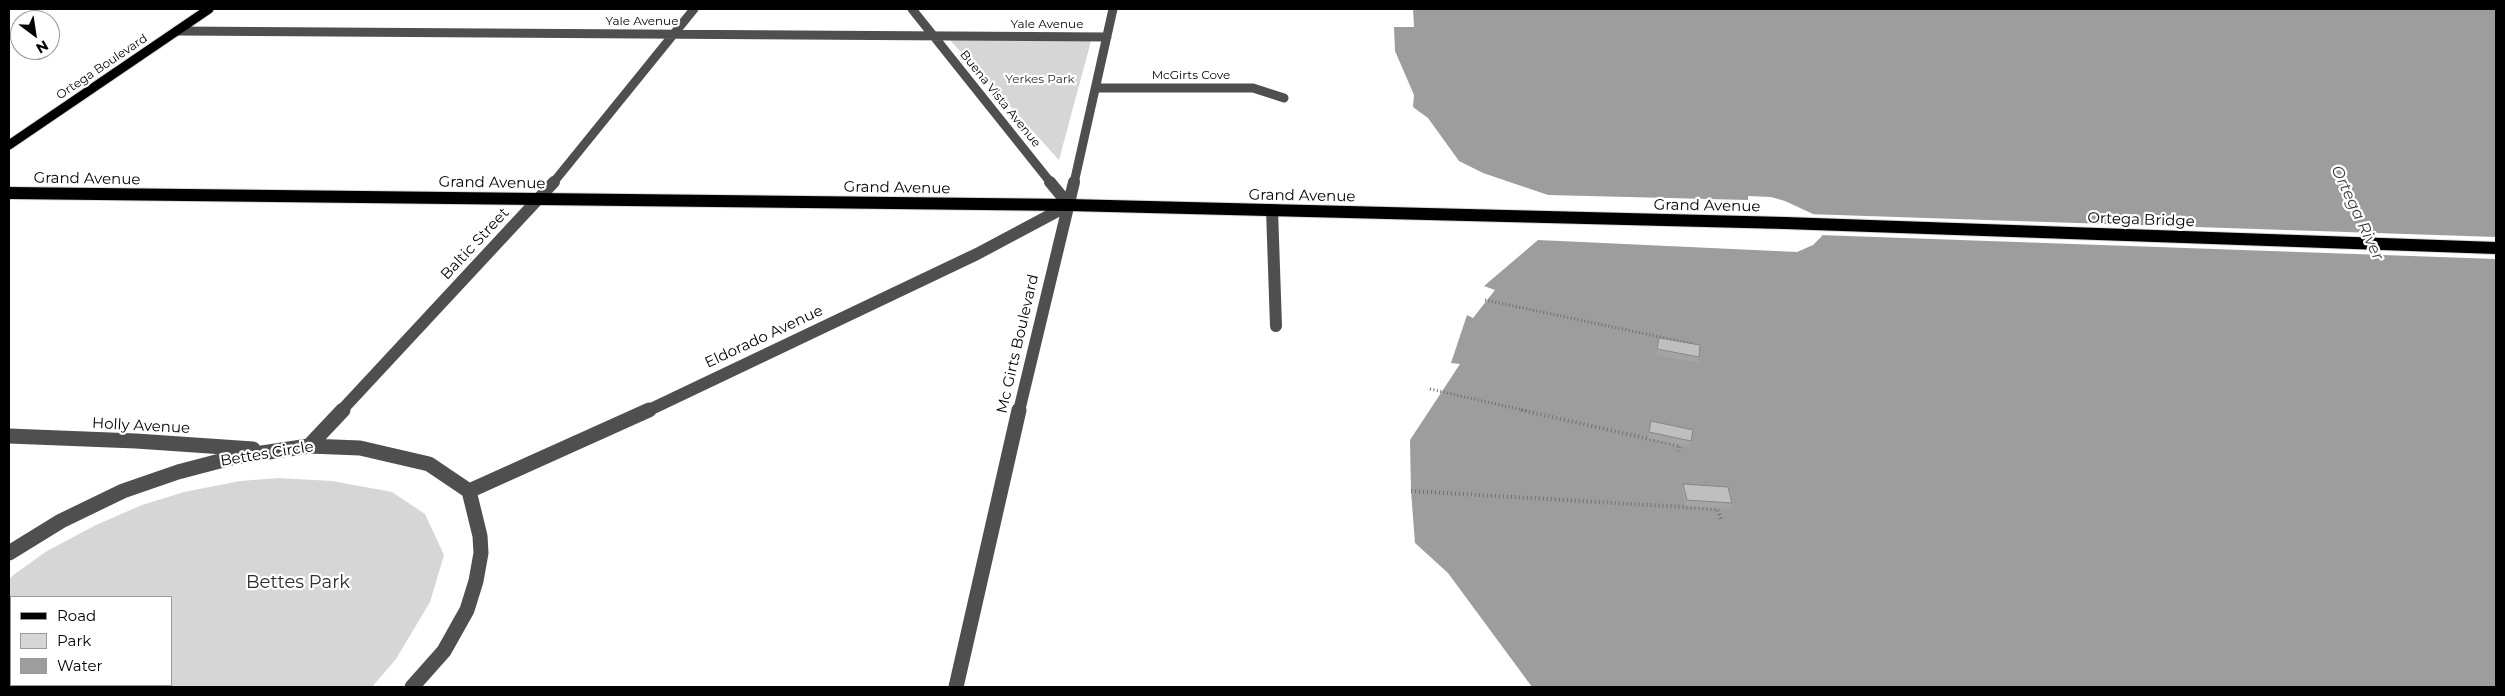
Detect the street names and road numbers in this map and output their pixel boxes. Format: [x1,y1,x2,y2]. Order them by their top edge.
street label: Yale Avenue [606,14,678,28]
street label: Yale Avenue [1011,17,1083,31]
street label: Ortega Boulevard [54,31,150,103]
street label: Buena Vista Avenue [957,48,1043,150]
street label: McGirts Cove [1152,68,1230,82]
street label: Grand Avenue [34,169,140,189]
street label: Grand Avenue [439,173,545,193]
street label: Grand Avenue [844,178,950,198]
street label: Grand Avenue [1249,186,1355,206]
street label: Grand Avenue [1654,196,1760,216]
street label: Baltic Street [437,204,513,284]
street label: Ortega Bridge [2087,209,2195,231]
street label: Mc Girts Boulevard [993,273,1043,415]
street label: Eldorado Avenue [702,302,826,372]
street label: Holly Avenue [91,414,191,438]
street label: Bettes Circle [219,438,315,470]

